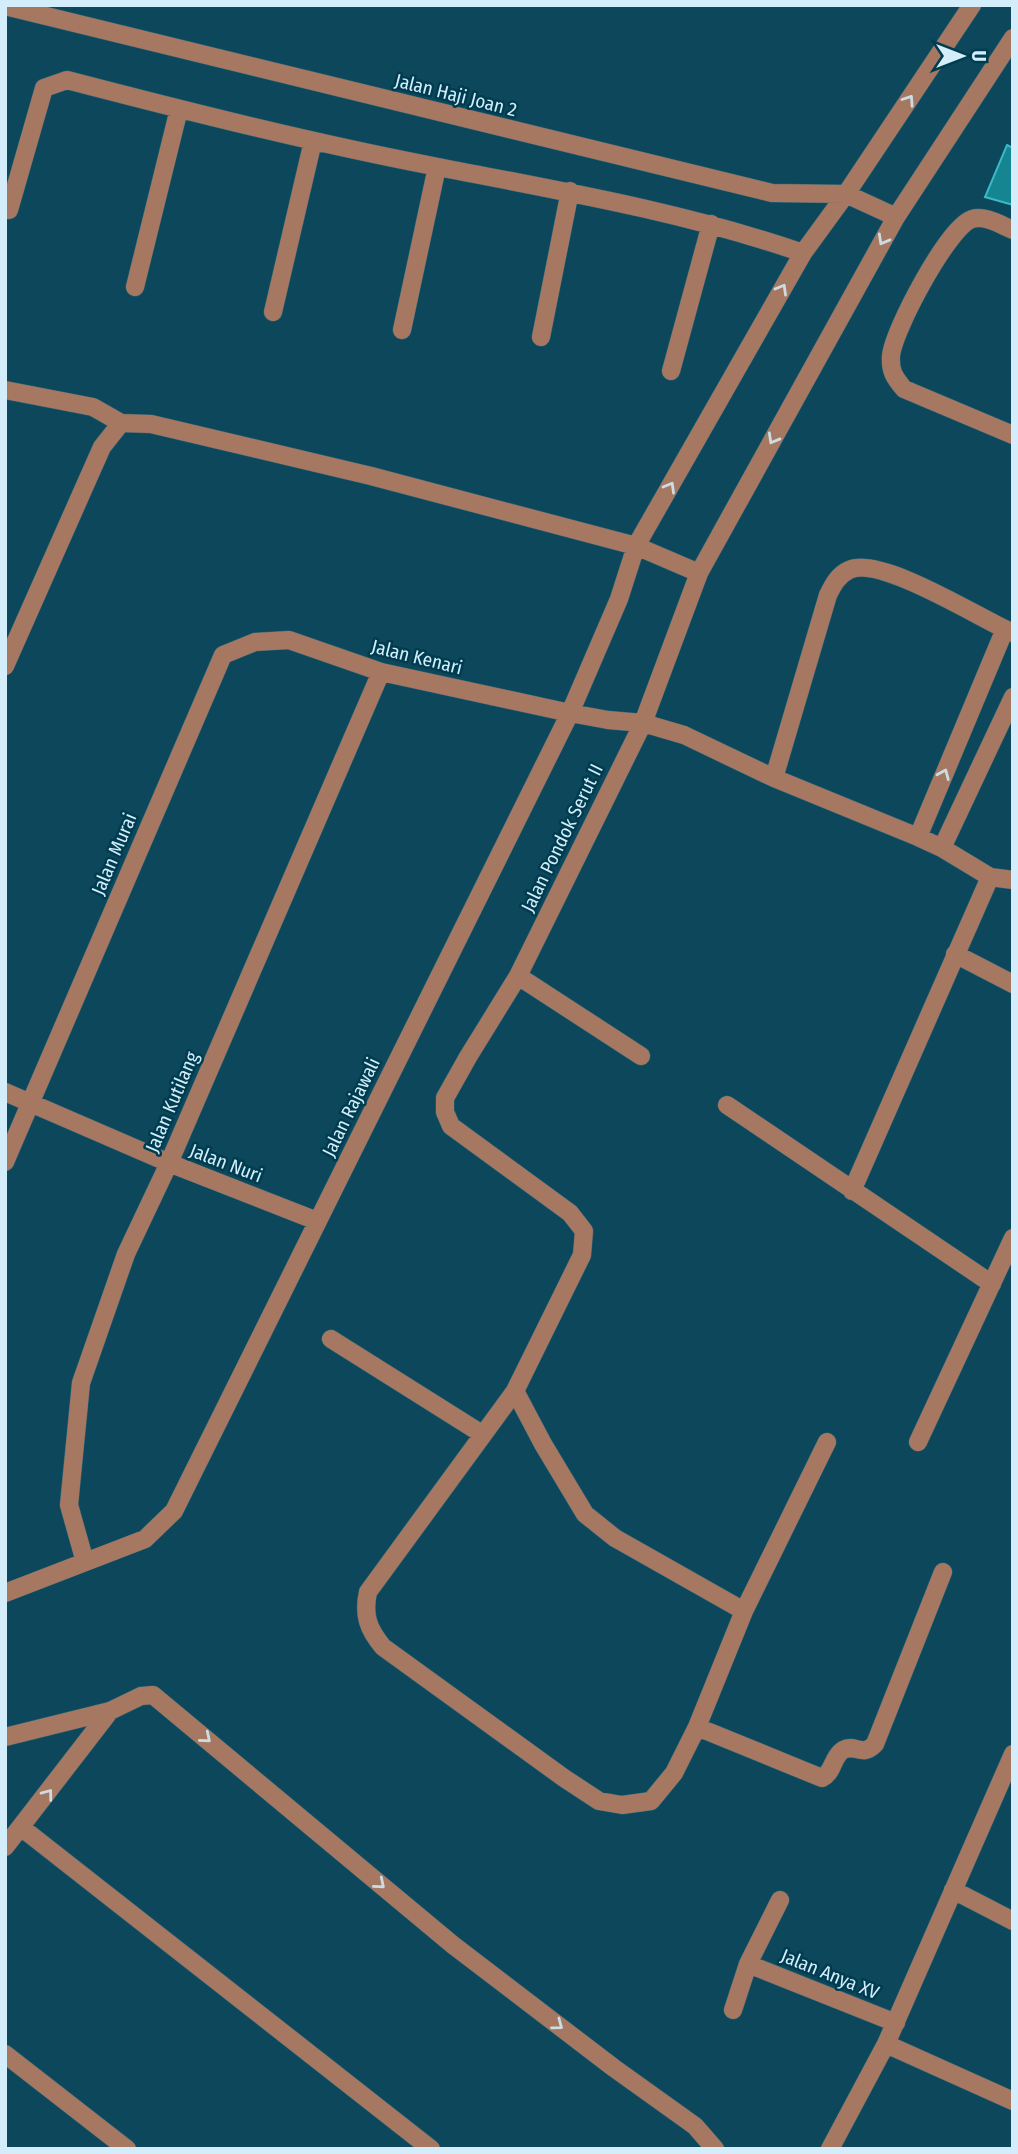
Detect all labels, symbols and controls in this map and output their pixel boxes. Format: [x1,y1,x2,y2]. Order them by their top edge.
north arrow [927,21,997,91]
text: U [967,50,990,62]
street label: Jalan Haji Joan 2 [393,69,519,121]
one-way arrow [900,95,913,108]
one-way arrow [878,233,891,245]
one-way arrow [774,284,787,297]
one-way arrow [768,432,781,444]
one-way arrow [662,482,675,494]
street label: Jalan Kenari [369,635,465,679]
street label: Jalan Pondok Serut II [516,760,608,916]
one-way arrow [936,769,950,781]
street label: Jalan Murai [86,810,142,898]
street label: Jalan Kutilang [141,1048,204,1156]
street label: Jalan Rajawali [317,1054,385,1160]
street label: Jalan Nuri [186,1139,266,1187]
one-way arrow [197,1730,210,1742]
one-way arrow [39,1789,52,1802]
one-way arrow [372,1876,385,1888]
street label: Jalan Anya XV [778,1944,883,2004]
one-way arrow [551,2017,563,2030]

